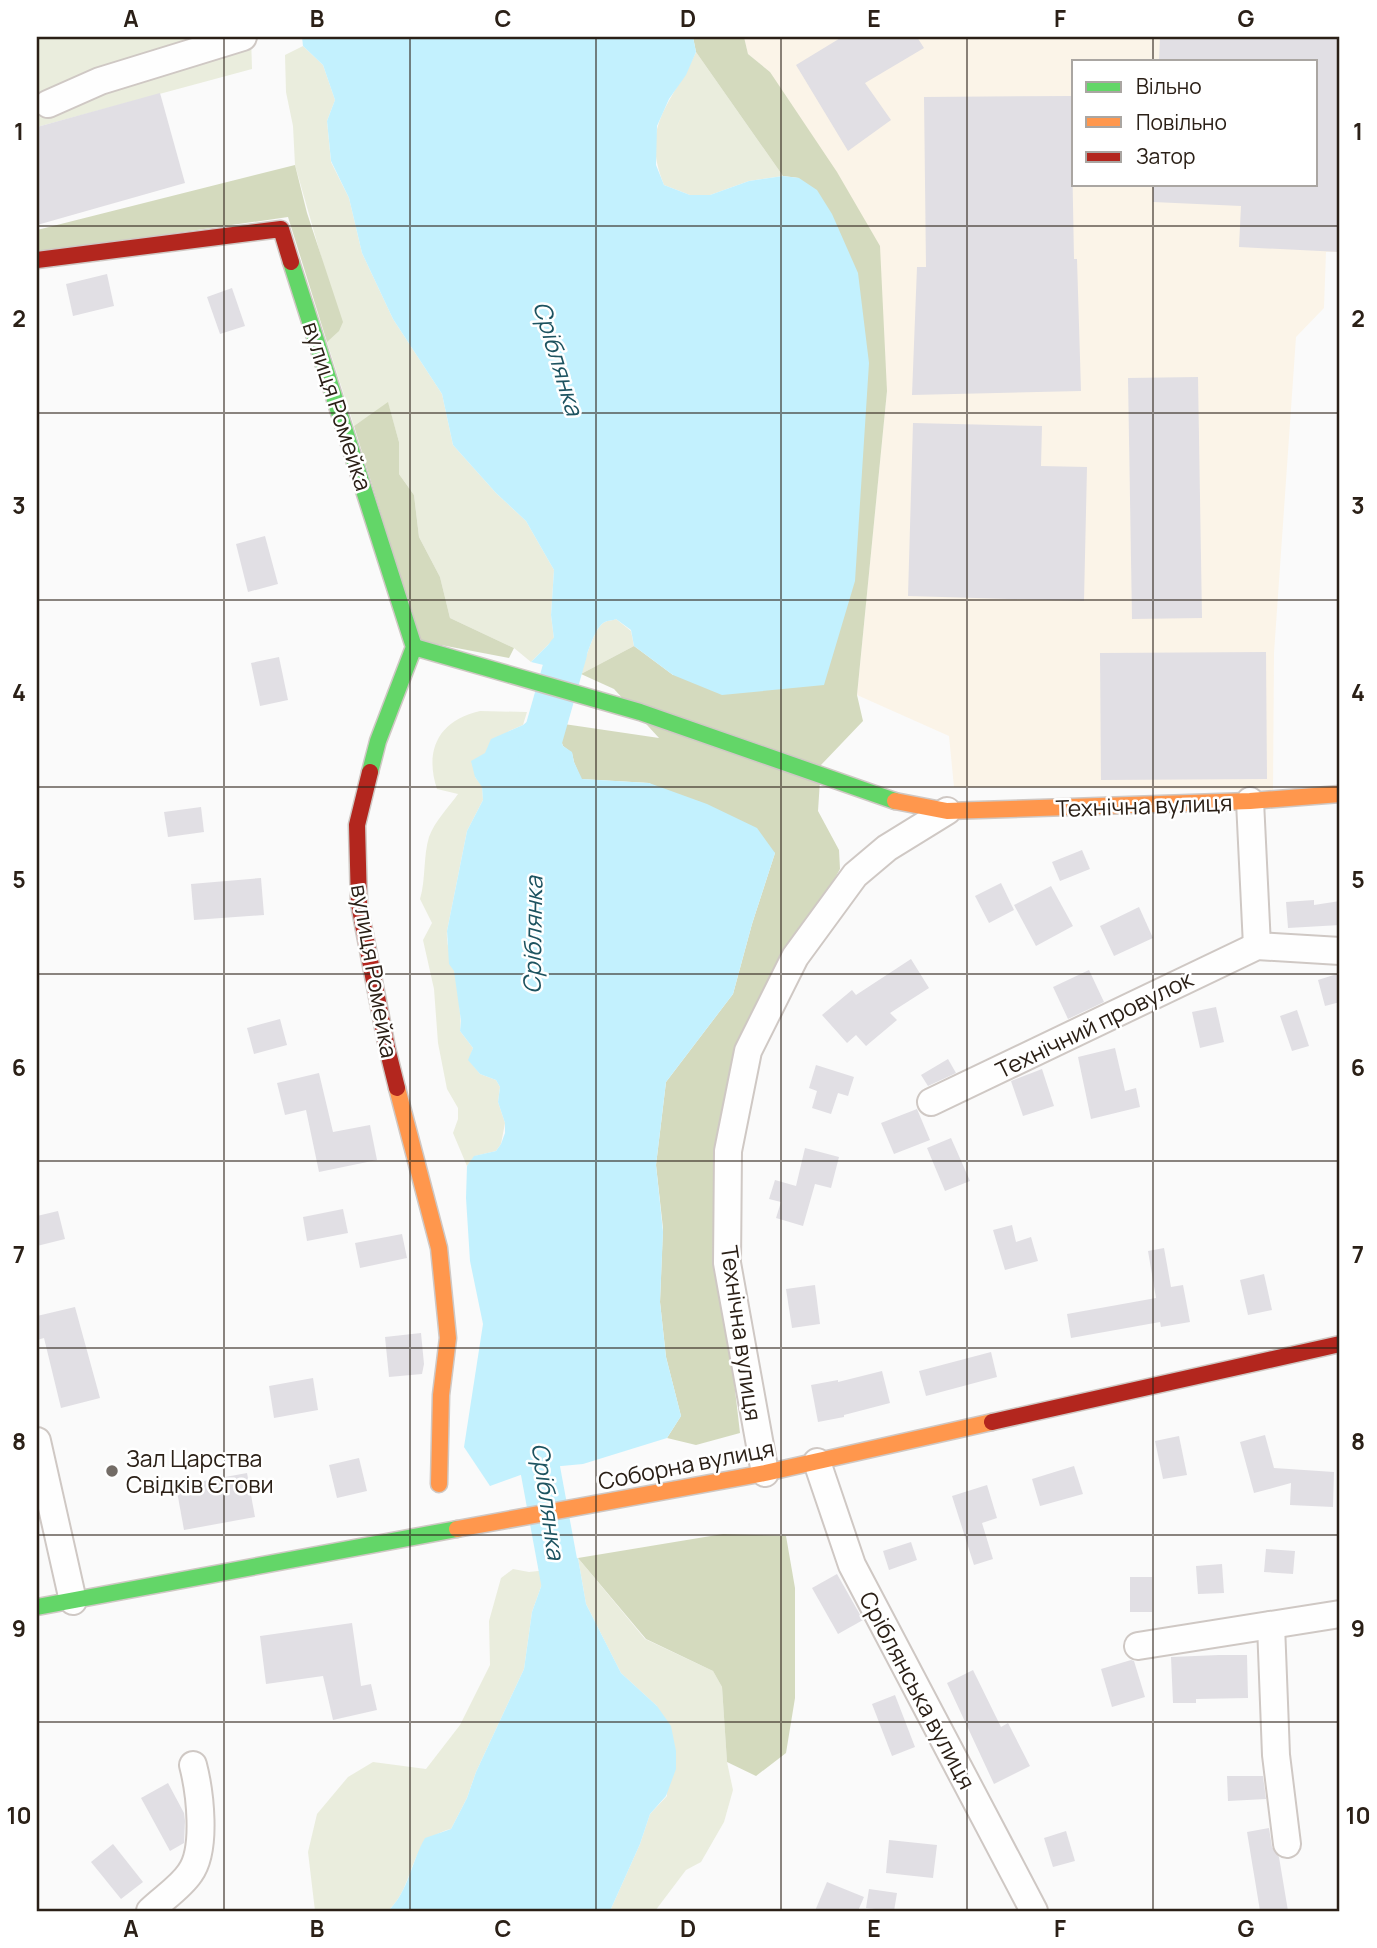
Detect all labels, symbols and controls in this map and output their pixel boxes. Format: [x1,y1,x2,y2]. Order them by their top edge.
text: A [123,2,139,34]
text: B [310,2,324,34]
text: C [495,2,512,34]
text: D [680,2,696,34]
text: E [867,2,881,34]
text: F [1054,2,1066,34]
text: G [1238,2,1255,34]
legend [1072,60,1318,186]
text: Вільно [1136,72,1202,100]
text: Повільно [1136,108,1227,136]
text: 1 [14,115,24,147]
text: 1 [1353,115,1363,147]
text: Затор [1136,142,1195,170]
water label: Сріблянка [526,297,592,421]
text: 2 [12,302,26,334]
text: 2 [1351,302,1365,334]
street label: вулиця Ромейка [296,317,380,495]
text: 3 [12,489,26,521]
text: 3 [1351,489,1365,521]
text: 4 [12,676,26,708]
text: 4 [1351,676,1365,708]
street label: Технічна вулиця [1055,786,1233,824]
text: 5 [12,863,26,895]
text: 5 [1351,863,1365,895]
water label: Сріблянка [514,874,550,994]
street label: вулиця Ромейка [344,882,406,1060]
street label: Технічний провулок [990,962,1198,1086]
text: 6 [12,1051,26,1083]
text: 6 [1351,1051,1365,1083]
text: 7 [13,1238,25,1270]
text: 7 [1352,1238,1364,1270]
street label: Технічна вулиця [714,1243,770,1423]
text: 8 [12,1425,26,1457]
text: 8 [1351,1425,1365,1457]
street label: Соборна вулиця [595,1431,777,1497]
water label: Сріблянка [524,1441,574,1563]
place label: Зал Царства Свідків Єгови [126,1442,274,1500]
marker: Зал Царства Свідків Єгови [104,1463,120,1479]
street label: Сріблянська вулиця [852,1586,984,1794]
text: 9 [12,1612,26,1644]
text: 9 [1351,1612,1365,1644]
text: 10 [6,1799,32,1831]
text: 10 [1345,1799,1371,1831]
text: A [123,1912,139,1944]
text: B [310,1912,324,1944]
text: C [495,1912,512,1944]
text: D [680,1912,696,1944]
text: E [867,1912,881,1944]
text: F [1054,1912,1066,1944]
text: G [1238,1912,1255,1944]

